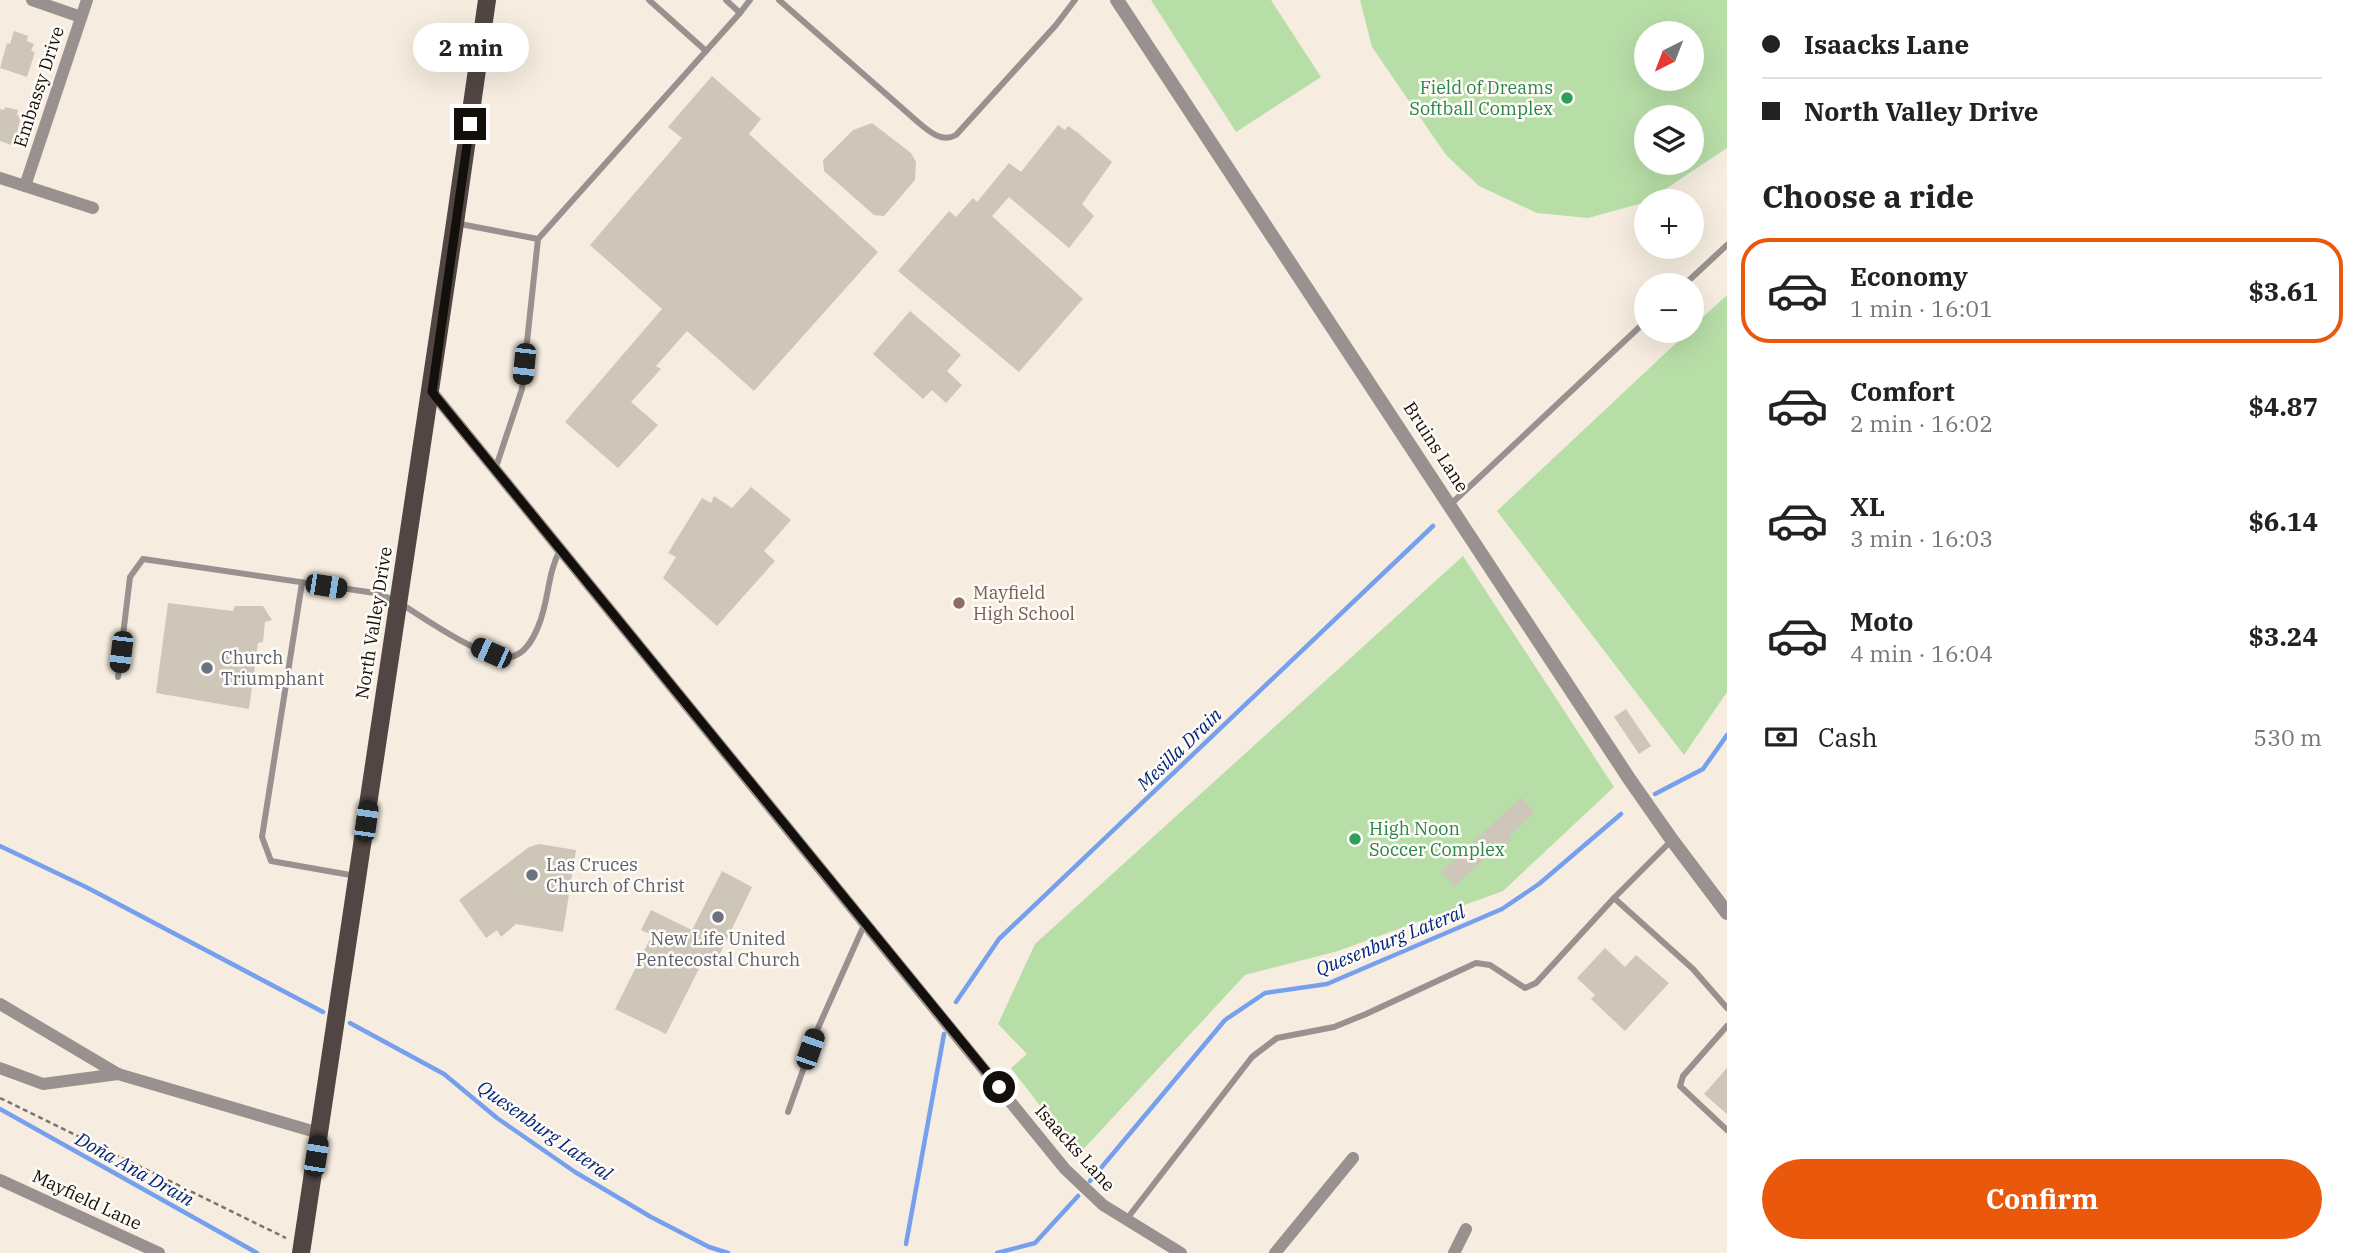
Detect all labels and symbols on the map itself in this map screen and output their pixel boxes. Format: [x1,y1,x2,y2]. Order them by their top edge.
north arrow [1634,21,1704,91]
street label: Embassy Drive [8,23,69,150]
callout: 2 min [412,23,528,72]
place label: Field of Dreams Softball Complex [1409,76,1553,120]
marker: Field of Dreams Softball Complex [1559,90,1575,106]
route end [454,108,486,140]
car [512,342,537,386]
street label: Bruins Lane [1399,397,1474,496]
street label: North Valley Drive [350,545,397,701]
car [304,572,349,600]
place label: Mayfield High School [973,581,1075,625]
marker: Mayfield High School [951,595,967,611]
car [109,630,134,674]
car [468,635,515,671]
place label: Church Triumphant [221,646,324,690]
marker: Church Triumphant [199,660,215,676]
water label: Mesilla Drain [1131,702,1227,796]
car [353,799,380,843]
place label: High Noon Soccer Complex [1369,817,1505,861]
marker: High Noon Soccer Complex [1347,831,1363,847]
place label: Las Cruces Church of Christ [546,853,685,897]
marker: Las Cruces Church of Christ [524,867,540,883]
water label: Quesenburg Lateral [1312,899,1469,981]
marker: New Life United Pentecostal Church [710,909,726,925]
place label: New Life United Pentecostal Church [636,927,800,971]
car [794,1026,827,1072]
route start [983,1071,1015,1103]
water label: Quesenburg Lateral [473,1075,618,1186]
street label: Isaacks Lane [1030,1099,1120,1196]
water label: Doña Ana Drain [71,1126,199,1212]
car [303,1134,330,1178]
street label: Mayfield Lane [29,1164,146,1235]

